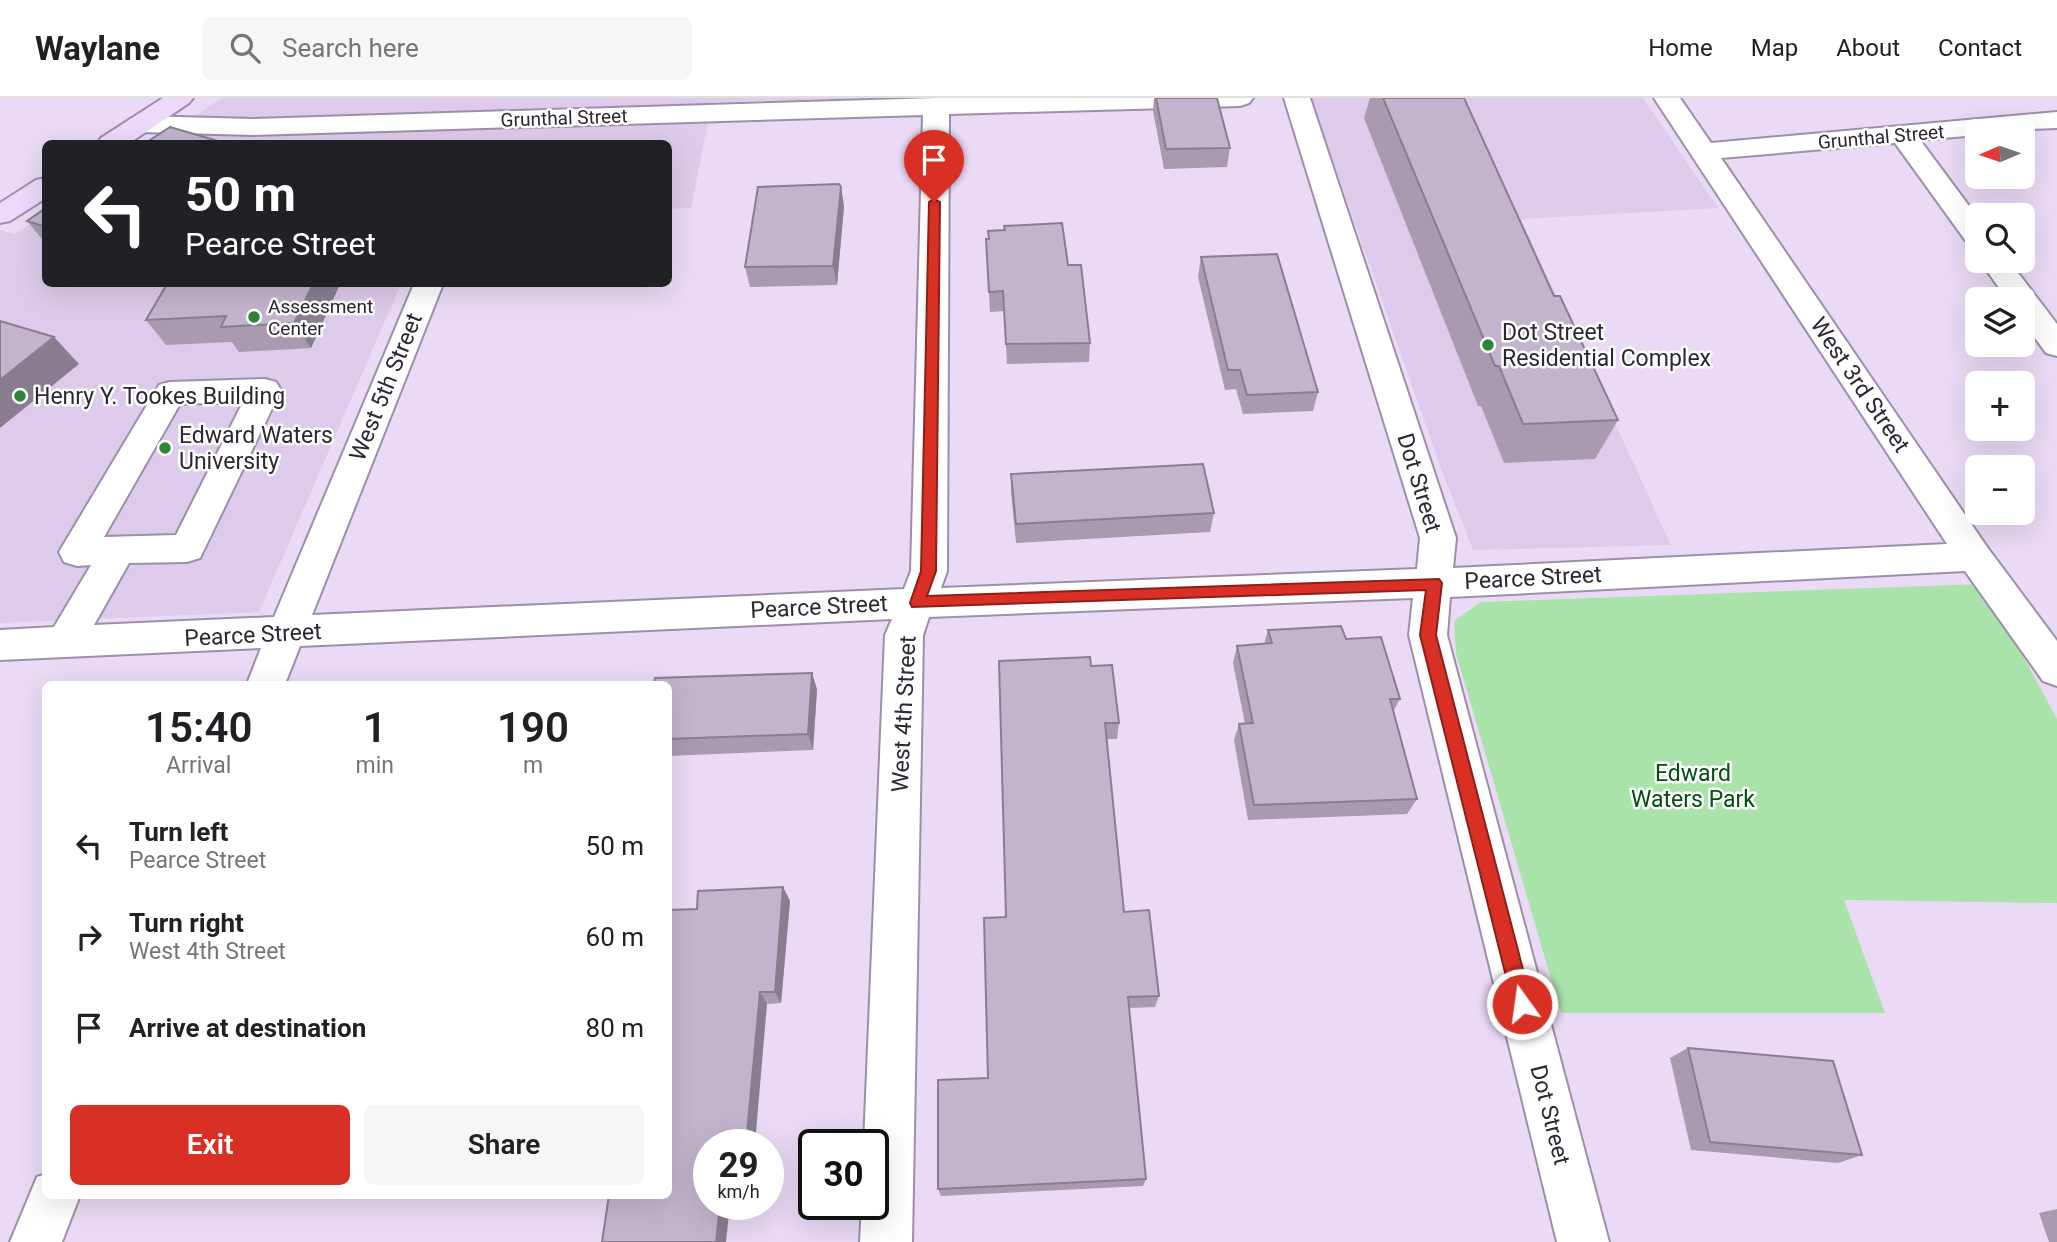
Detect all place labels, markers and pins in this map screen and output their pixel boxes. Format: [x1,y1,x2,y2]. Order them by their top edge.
pin [904,130,964,202]
place label: Assessment Center [268,295,373,340]
marker: Assessment Center [246,309,262,325]
place label: Dot Street Residential Complex [1502,319,1711,372]
marker: Dot Street Residential Complex [1480,337,1496,353]
place label: Henry Y. Tookes Building [34,383,285,410]
marker: Henry Y. Tookes Building [12,388,28,404]
place label: Edward Waters University [179,422,333,475]
marker: Edward Waters University [157,440,173,456]

